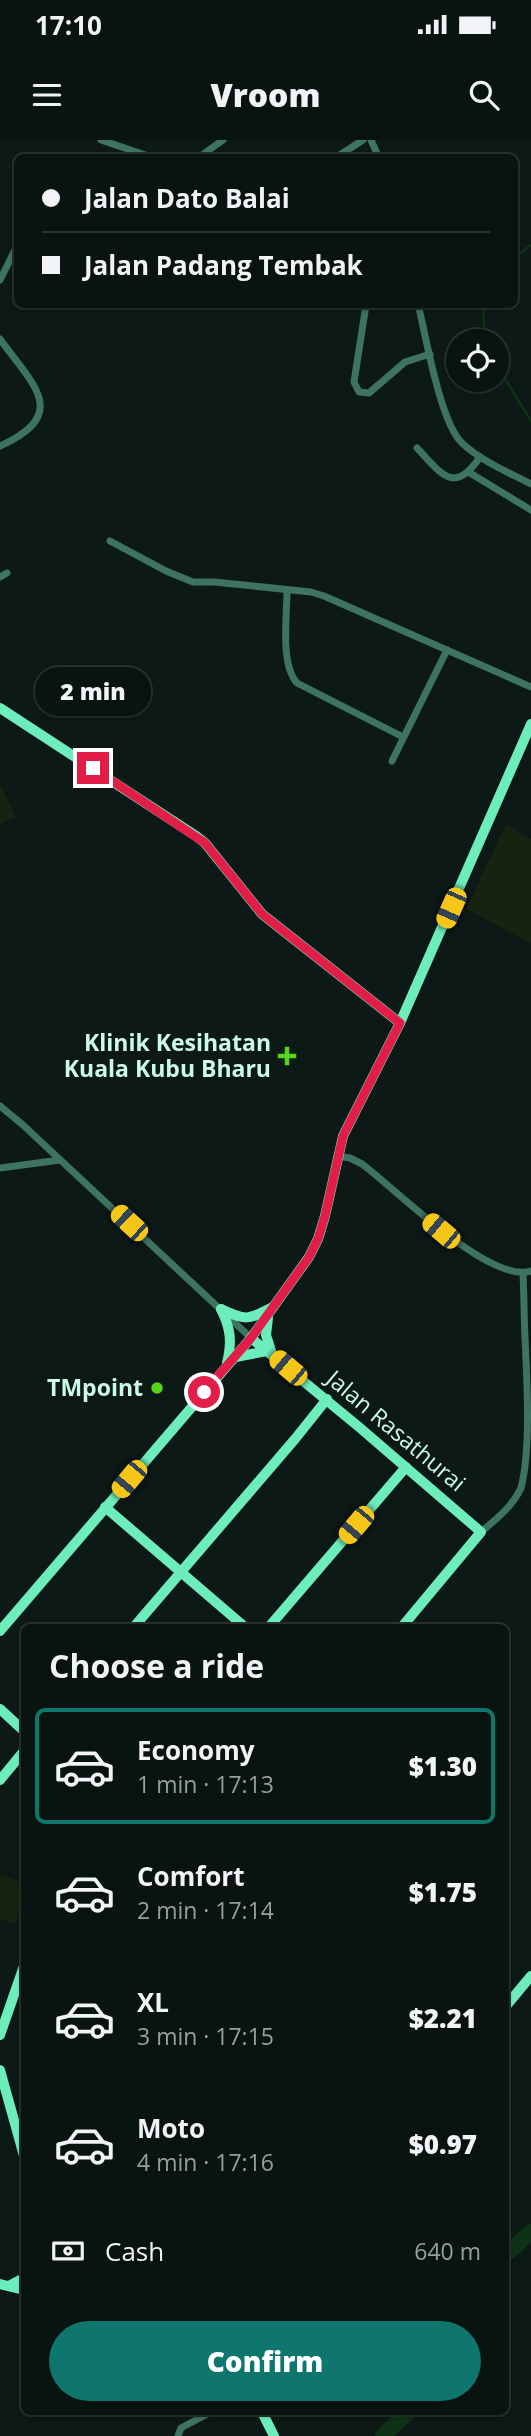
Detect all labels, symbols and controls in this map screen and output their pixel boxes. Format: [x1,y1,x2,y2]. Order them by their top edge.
text: 17:10 [35,7,102,43]
text: Vroom [211,73,321,116]
icon: menu [28,76,66,114]
icon: search [465,76,503,114]
text: Jalan Dato Balai [84,180,290,216]
text: Jalan Padang Tembak [84,247,363,283]
map controls [446,329,509,392]
button: locate [446,329,509,392]
callout: 2 min [35,666,151,716]
text: 2 min [60,675,126,707]
route end [77,752,109,784]
car [433,885,470,931]
place label: Klinik Kesihatan Kuala Kubu Bharu [64,1026,271,1084]
marker: Klinik Kesihatan Kuala Kubu Bharu [277,1046,297,1066]
car [107,1201,152,1245]
car [419,1209,464,1253]
car [266,1346,311,1390]
street label: Jalan Rasathurai [319,1361,473,1498]
place label: TMpoint [47,1371,143,1403]
route start [188,1376,220,1408]
marker: TMpoint [149,1380,165,1396]
car [108,1456,151,1502]
car [335,1502,378,1548]
text: Choose a ride [49,1644,264,1687]
text: Economy [137,1732,255,1768]
icon: car [53,1735,116,1798]
text: $1.30 [409,1748,477,1784]
text: 1 min · 17:13 [137,1768,274,1800]
text: Comfort [137,1858,244,1894]
icon: car [53,1861,116,1924]
text: $1.75 [409,1874,477,1910]
text: 2 min · 17:14 [137,1894,274,1926]
text: XL [137,1984,169,2020]
icon: car [53,1987,116,2050]
text: $2.21 [409,2000,477,2036]
text: 3 min · 17:15 [137,2020,274,2052]
text: Moto [137,2110,205,2146]
icon: car [53,2113,116,2176]
text: $0.97 [409,2126,477,2162]
text: 4 min · 17:16 [137,2146,274,2178]
icon: cash [49,2232,87,2270]
text: Cash [105,2233,164,2269]
text: 640 m [414,2235,481,2267]
button: Confirm [49,2321,481,2401]

